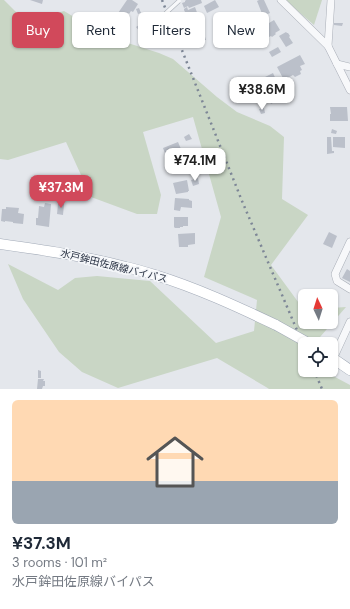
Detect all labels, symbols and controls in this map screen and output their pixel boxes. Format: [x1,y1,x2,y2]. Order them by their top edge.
chip: Buy [12,12,64,48]
chip: Rent [72,12,130,48]
chip: Filters [138,12,205,48]
chip: New [213,12,269,48]
pin: ¥38.6M [229,77,295,111]
text: ¥38.6M [238,81,286,98]
pin: ¥74.1M [162,148,228,182]
text: ¥74.1M [174,152,216,169]
pin: ¥37.3M [28,175,94,209]
text: ¥37.3M [38,179,84,196]
street label: 水戸鉾田佐原線バイパス [59,246,169,286]
north arrow [298,289,338,329]
map controls [298,289,338,377]
button: locate [298,337,338,377]
icon: home [139,426,211,498]
text: ¥37.3M [12,532,71,554]
text: 3 rooms · 101 m² [12,554,107,571]
text: 水戸鉾田佐原線バイパス [12,573,155,590]

